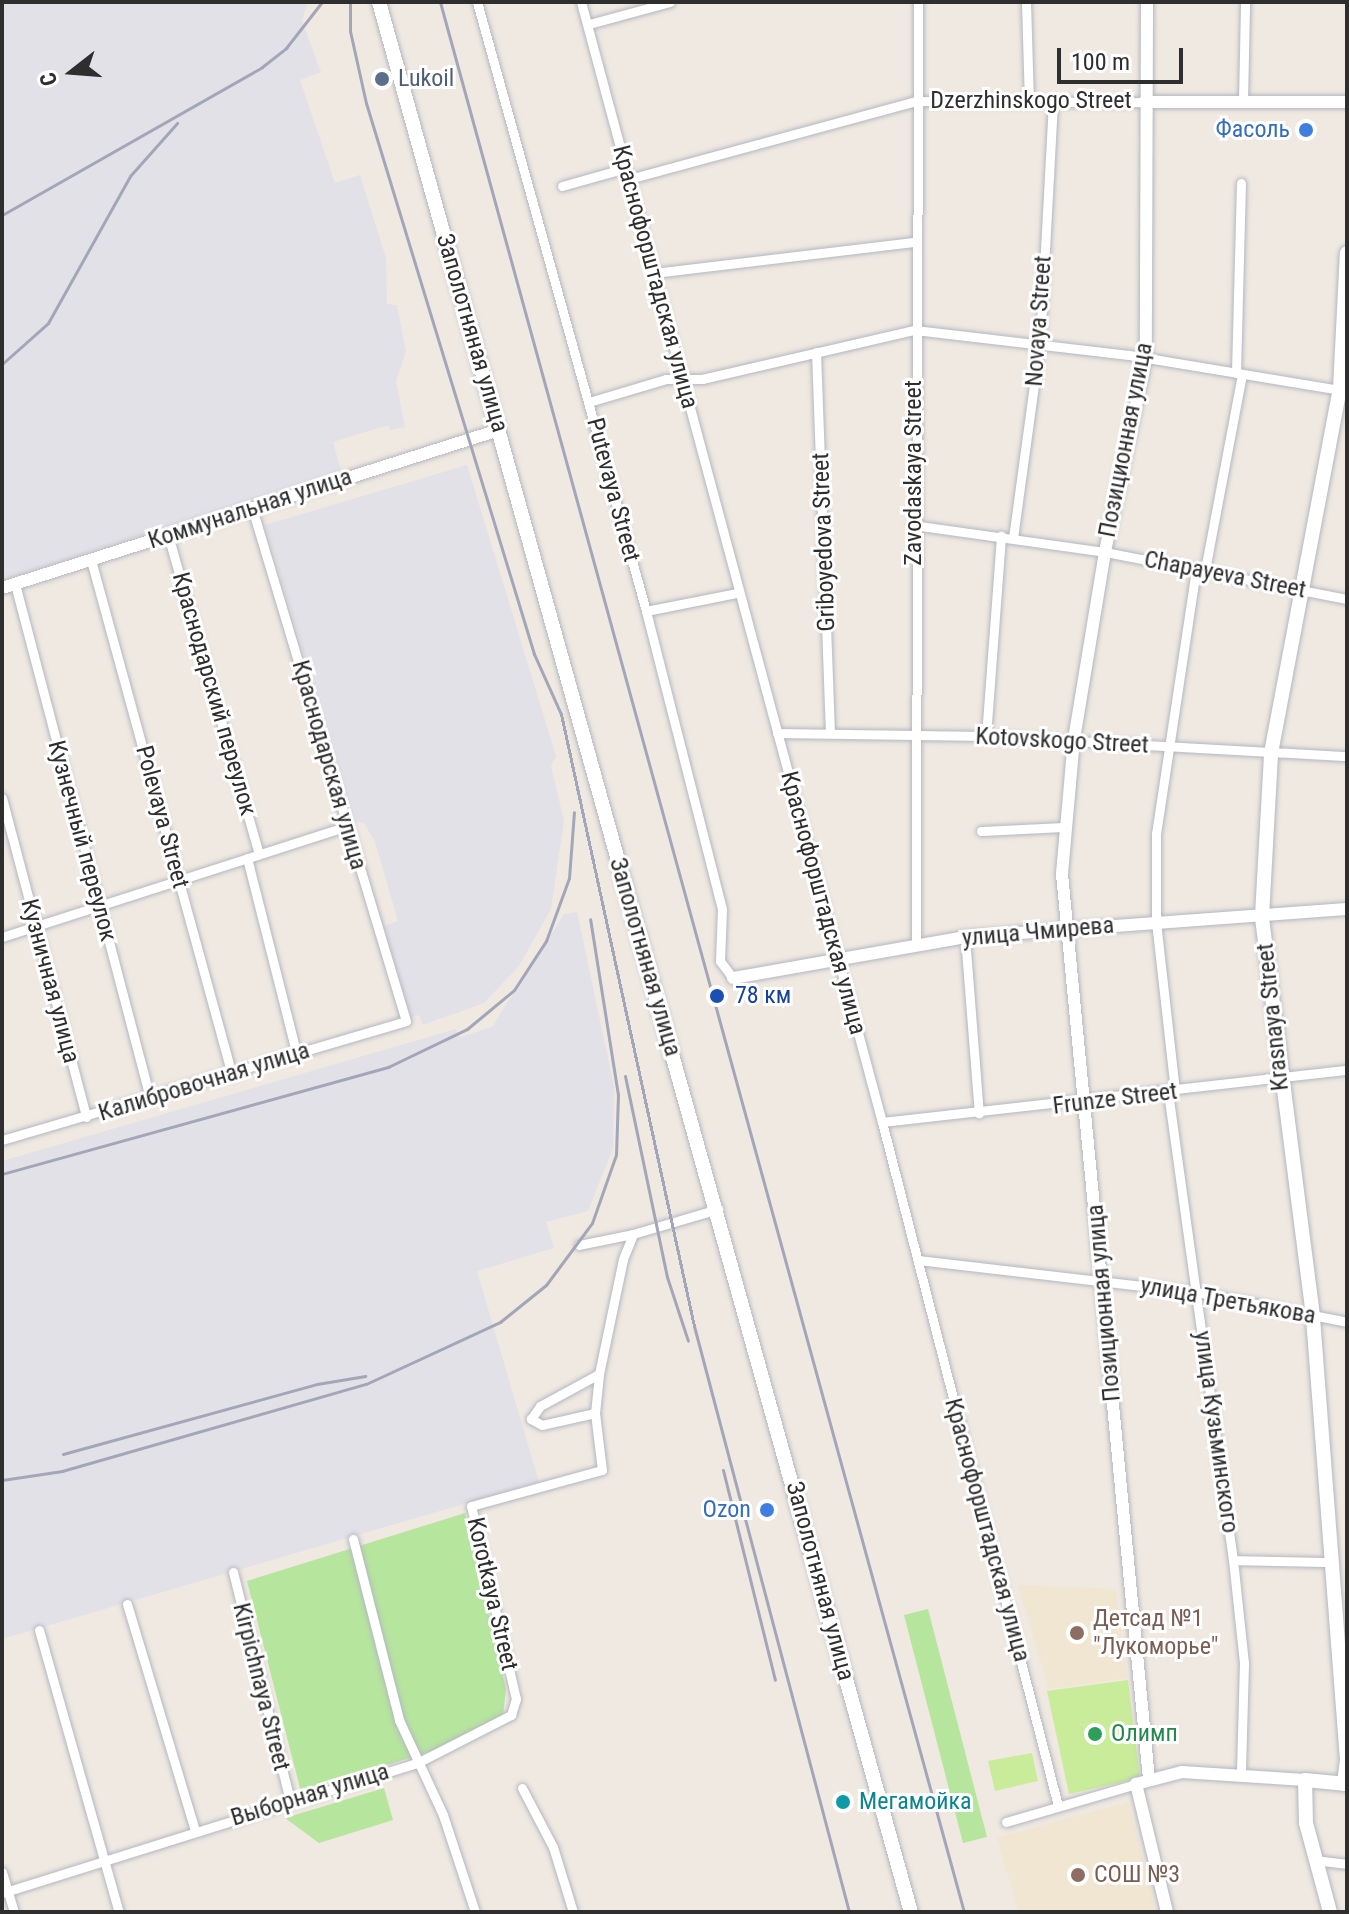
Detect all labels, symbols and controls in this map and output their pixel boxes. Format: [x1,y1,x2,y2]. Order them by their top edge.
north arrow [32,32,112,112]
scale bar [1061,32,1187,82]
text: 100 m [1071,48,1130,76]
place label: Lukoil [398,65,454,93]
text: С [35,70,62,89]
marker: Lukoil [373,70,391,88]
street label: Dzerzhinskogo Street [930,87,1132,115]
place label: Фасоль [1216,116,1290,144]
marker: Фасоль [1297,121,1315,139]
street label: Краснофорштадская улица [606,142,704,412]
street label: Заполотняная улица [430,231,514,435]
street label: Novaya Street [1020,255,1058,387]
street label: Позиционная улица [1093,340,1159,540]
street label: Zavodaskaya Street [900,380,928,566]
street label: Putevaya Street [580,415,646,565]
street label: Griboyedova Street [806,452,842,632]
street label: Коммунальная улица [145,462,355,556]
street label: Chapayeva Street [1142,545,1308,605]
street label: Краснодарский переулок [165,569,263,819]
street label: Краснодарская улица [285,657,373,873]
street label: Kotovskogo Street [975,722,1149,760]
street label: Кузнечный переулок [41,737,123,945]
street label: Polevaya Street [129,743,195,891]
street label: Краснофорштадская улица [774,768,872,1038]
street label: Заполотняная улица [603,855,687,1059]
street label: Кузничная улица [14,896,86,1066]
street label: улица Чмирева [961,911,1115,953]
street label: Krasnaya Street [1251,942,1295,1092]
place label: 78 км [735,982,791,1010]
marker: 78 км [706,985,728,1007]
street label: Калибровочная улица [95,1036,313,1128]
street label: Frunze Street [1051,1077,1179,1121]
street label: Позиционная улица [1081,1203,1127,1403]
street label: улица Третьякова [1138,1271,1318,1331]
street label: улица Кузьминского [1188,1329,1244,1535]
street label: Краснофорштадская улица [938,1395,1036,1665]
street label: Заполотняная улица [780,1478,860,1684]
place label: Ozon [703,1496,751,1524]
marker: Ozon [758,1501,776,1519]
street label: Korotkaya Street [460,1515,524,1673]
street label: Kirpichnaya Street [226,1600,296,1774]
place label: Детсад №1 "Лукоморье" [1093,1605,1218,1661]
marker: Детсад №1 "Лукоморье" [1068,1624,1086,1642]
place label: Олимп [1111,1720,1178,1748]
marker: Олимп [1086,1725,1104,1743]
street label: Выборная улица [227,1757,393,1833]
place label: Мегамойка [859,1788,972,1816]
marker: Мегамойка [834,1793,852,1811]
place label: СОШ №3 [1094,1861,1180,1889]
marker: СОШ №3 [1069,1866,1087,1884]

